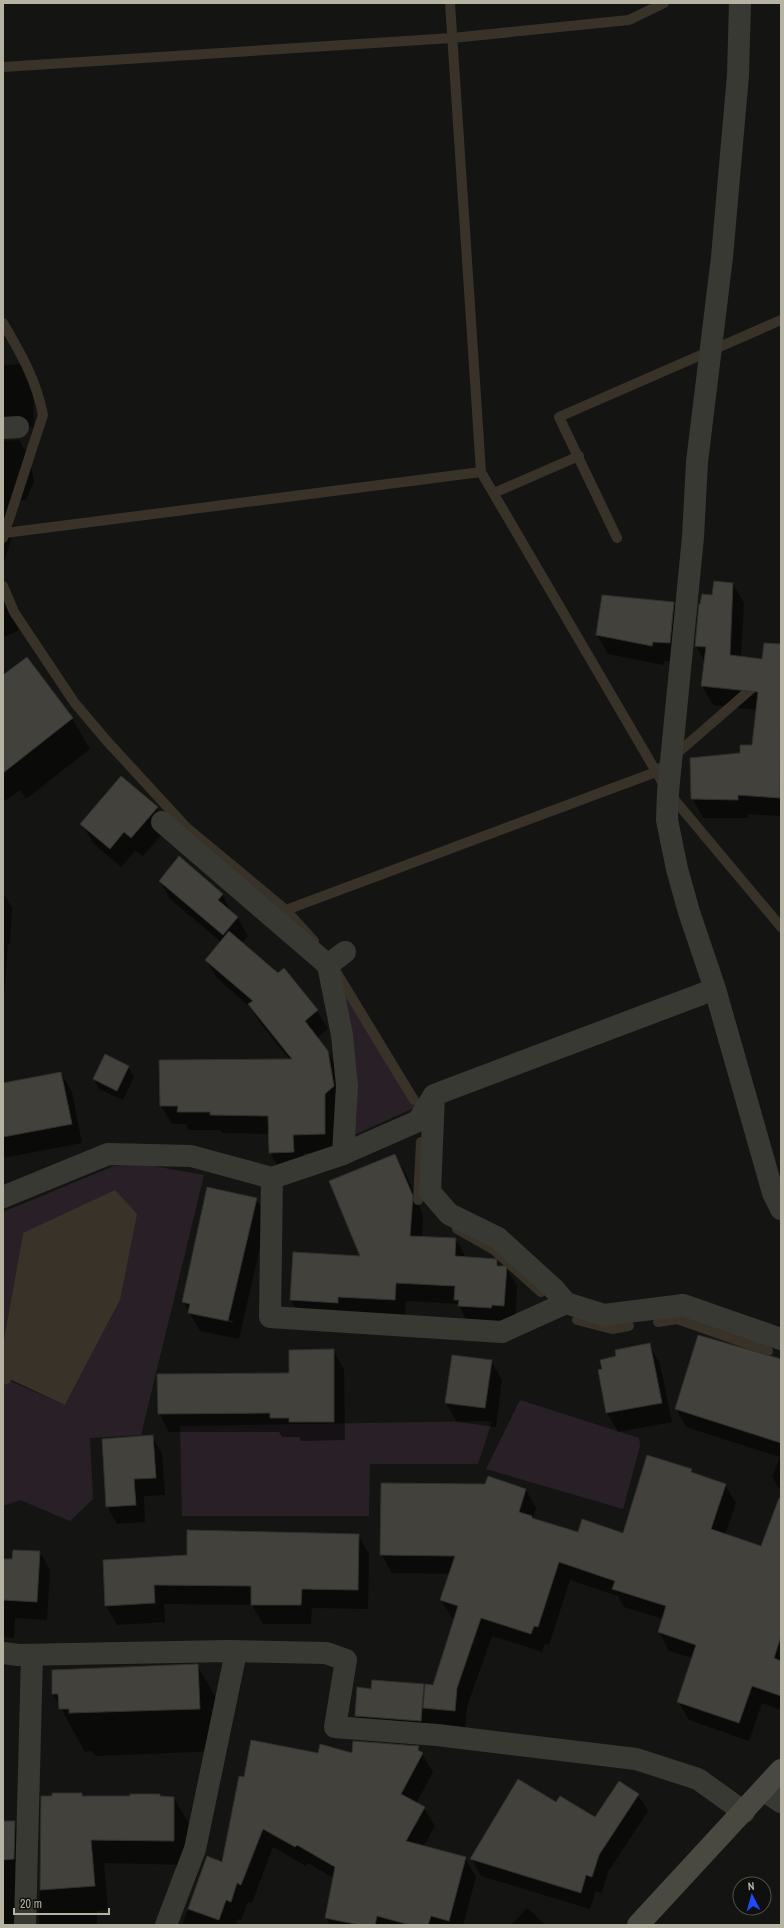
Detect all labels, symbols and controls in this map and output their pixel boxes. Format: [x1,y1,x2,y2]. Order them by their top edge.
north arrow [732,1876,772,1916]
text: N [747,1879,755,1893]
scale bar [14,1890,109,1916]
text: 20 m [20,1896,42,1912]

